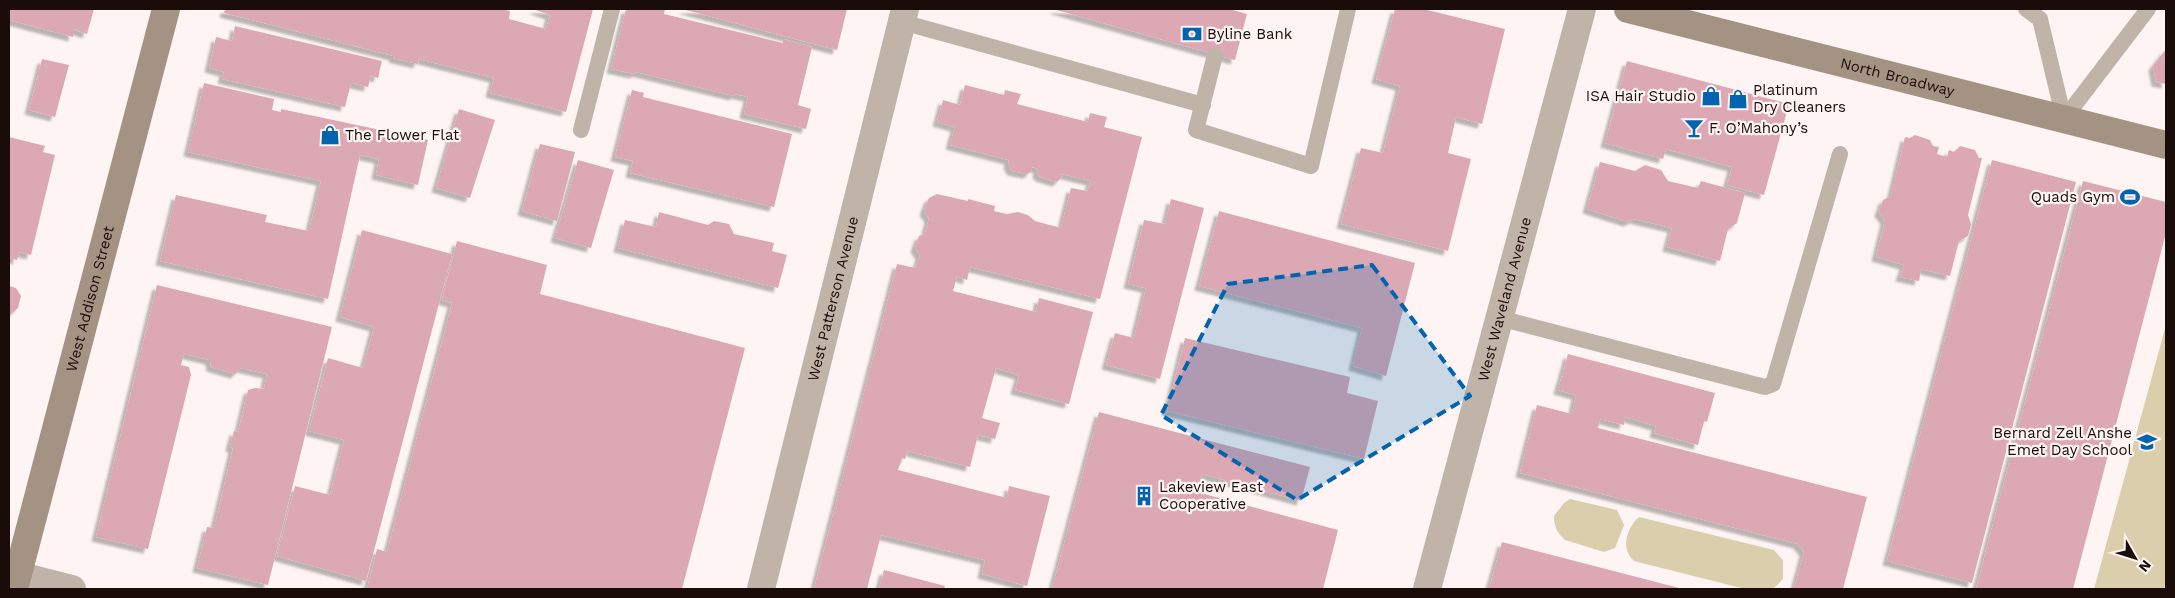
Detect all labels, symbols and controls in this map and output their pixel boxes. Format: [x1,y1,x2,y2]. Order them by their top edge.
bank icon: Byline Bank [1181,23,1203,45]
place label: Byline Bank [1207,25,1293,43]
street label: North Broadway [1839,54,1957,100]
place label: Platinum Dry Cleaners [1753,81,1846,116]
shop icon: ISA Hair Studio [1700,85,1722,107]
place label: ISA Hair Studio [1586,87,1696,105]
shop icon: Platinum Dry Cleaners [1727,88,1749,110]
bar icon: F. O’Mahony’s [1683,117,1705,139]
place label: F. O’Mahony’s [1709,119,1808,137]
shop icon: The Flower Flat [319,124,341,146]
place label: The Flower Flat [345,126,460,144]
sports icon: Quads Gym [2119,186,2141,208]
place label: Quads Gym [2031,188,2115,206]
street label: West Patterson Avenue [804,215,862,383]
street label: West Waveland Avenue [1474,215,1535,383]
street label: West Addison Street [62,223,118,374]
place label: Bernard Zell Anshe Emet Day School [1993,424,2132,459]
school or university icon: Bernard Zell Anshe Emet Day School [2136,431,2158,453]
place label: Lakeview East Cooperative [1159,478,1264,513]
building icon: Lakeview East Cooperative [1133,485,1155,507]
north arrow [2110,533,2160,583]
text: N [2136,557,2155,575]

